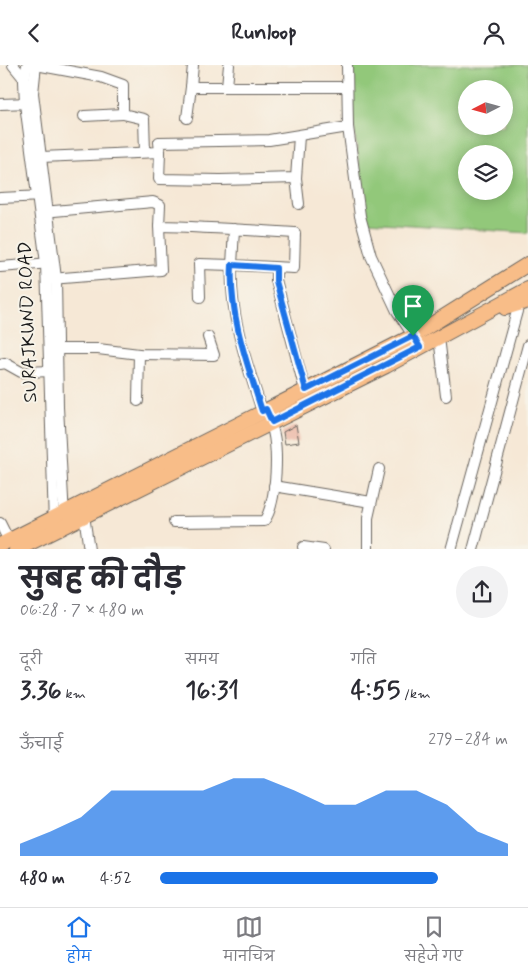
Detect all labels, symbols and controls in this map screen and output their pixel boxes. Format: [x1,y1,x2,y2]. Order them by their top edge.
icon: back [20,19,48,47]
text: Runloop [231,19,297,47]
icon: person [480,19,508,47]
north arrow [458,80,512,135]
map controls [458,80,513,200]
button: layers [458,145,513,200]
street label: SURAJKUND ROAD [13,241,43,403]
pin [392,285,434,336]
icon: arrive [399,292,427,320]
text: सुबह की दौड़ [20,562,183,599]
button: share [456,566,508,618]
text: 06:28 · 7 × 480 m [20,600,144,621]
text: दूरी [20,651,42,669]
text: समय [185,651,219,669]
text: गति [351,651,376,669]
text: 3.36 [20,675,62,708]
text: 16:31 [185,675,239,708]
text: 4:55 [351,675,400,708]
text: km [62,685,86,703]
text: /km [400,685,431,703]
text: 279–284 m [428,729,508,750]
text: ऊँचाई [20,734,63,755]
text: 480 m [20,868,65,889]
text: 4:52 [100,868,132,889]
tab: होम [65,913,93,972]
tab: मानचित्र [223,913,275,972]
tab: सहेजे गए [405,913,463,972]

